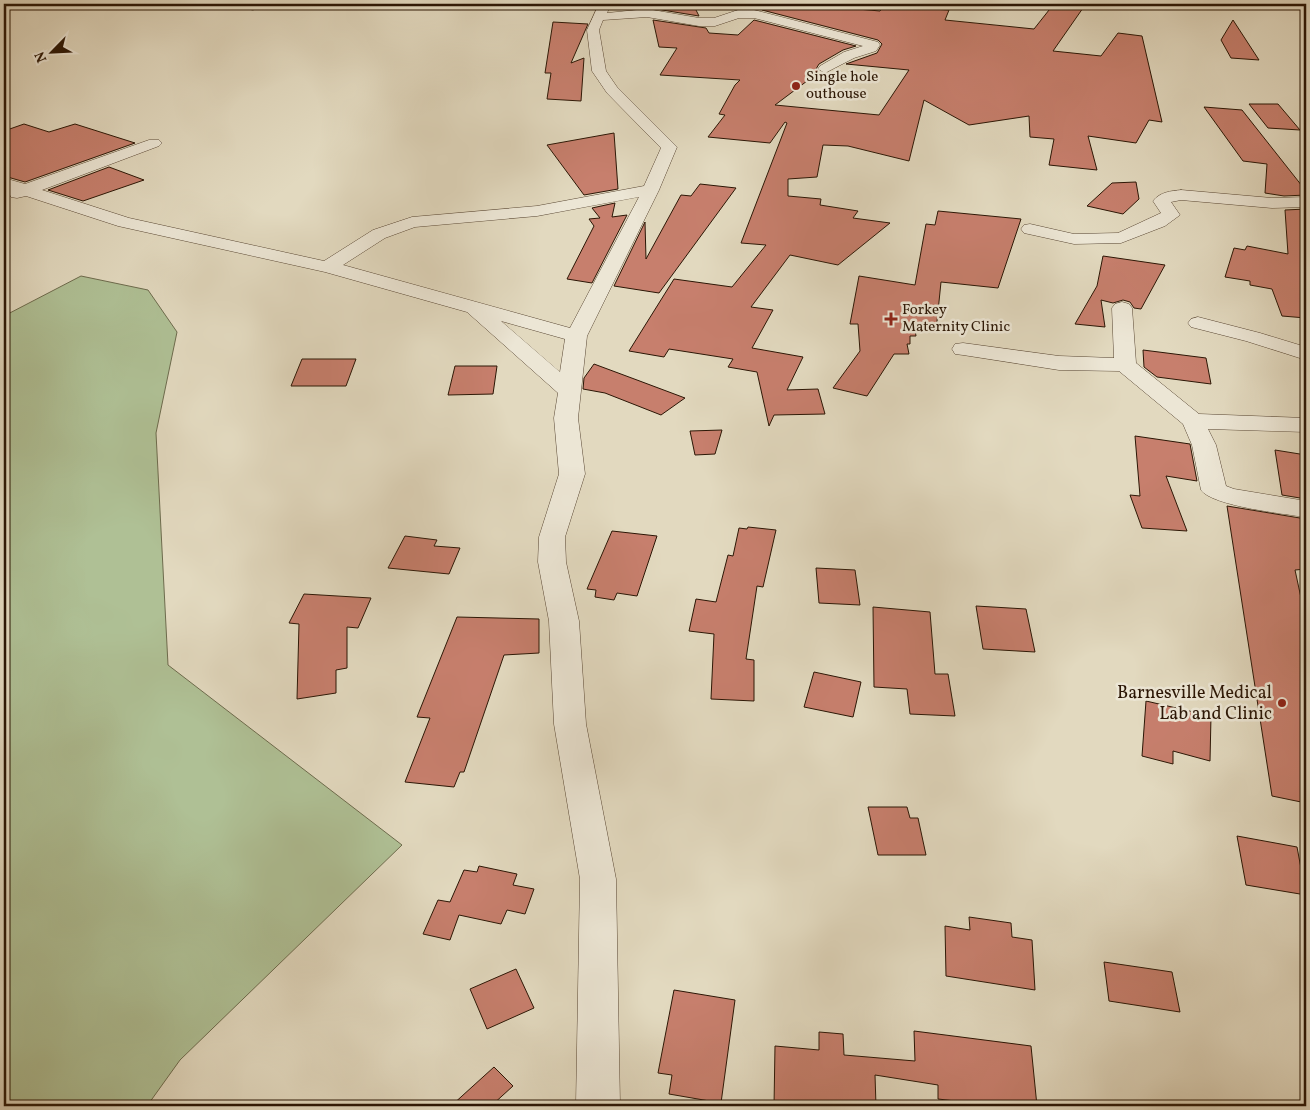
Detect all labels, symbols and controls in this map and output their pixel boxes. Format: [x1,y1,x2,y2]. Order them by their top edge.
north arrow [28,28,78,78]
text: N [31,48,52,65]
place label: Single hole outhouse [806,67,878,105]
marker: Single hole outhouse [790,80,802,92]
place label: Forkey Maternity Clinic [902,300,1010,338]
marker: Forkey Maternity Clinic [884,312,898,326]
place label: Barnesville Medical Lab and Clinic [1117,681,1272,727]
marker: Barnesville Medical Lab and Clinic [1276,697,1288,709]

